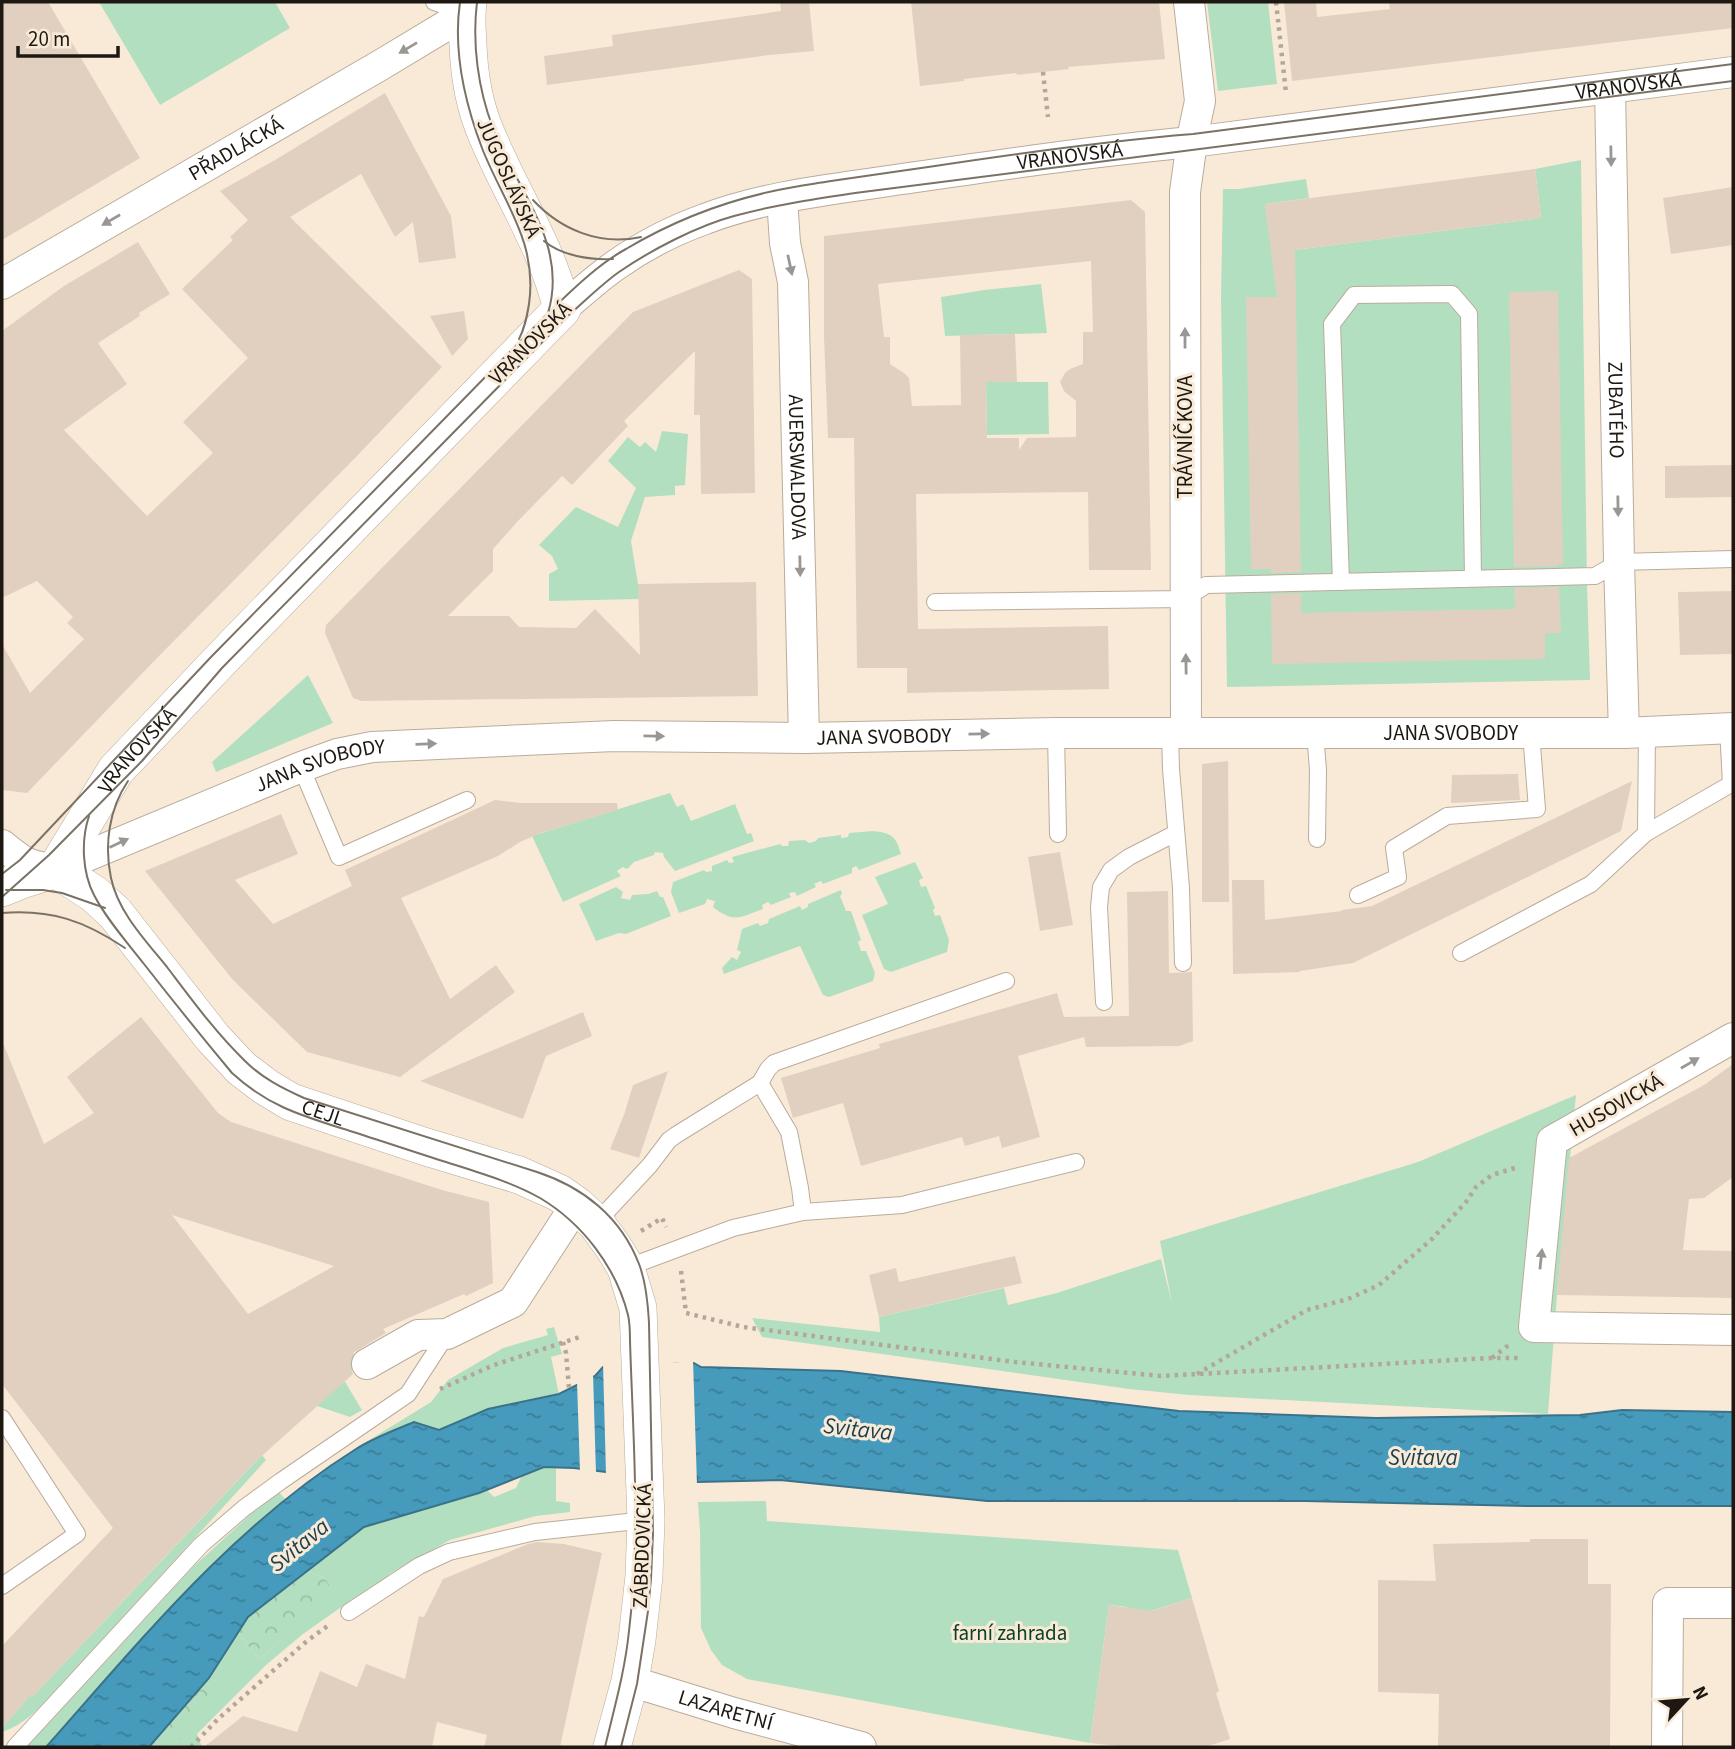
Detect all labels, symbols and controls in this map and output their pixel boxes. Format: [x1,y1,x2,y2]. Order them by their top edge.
scale bar [18,14,117,58]
text: 20 m [28,24,70,54]
one-way arrow [399,41,418,54]
street label: VRANOVSKÁ [1574,64,1684,107]
street label: PŘADLÁCKÁ [183,109,289,188]
street label: JUGOSLÁVSKÁ [469,113,549,243]
street label: VRANOVSKÁ [1015,134,1125,178]
one-way arrow [1606,145,1617,167]
one-way arrow [102,214,121,226]
one-way arrow [784,254,795,276]
street label: VRANOVSKÁ [482,294,579,391]
one-way arrow [1179,327,1191,349]
street label: ZUBATÉHO [1600,361,1632,459]
street label: TRÁVNÍČKOVA [1170,375,1200,499]
street label: AUERSWALDOVA [781,394,814,541]
one-way arrow [1612,495,1623,517]
one-way arrow [794,555,806,577]
one-way arrow [1180,653,1192,675]
street label: VRANOVSKÁ [90,700,183,799]
street label: JANA SVOBODY [1383,718,1519,748]
street label: JANA SVOBODY [816,720,953,753]
one-way arrow [968,728,990,740]
one-way arrow [643,730,665,742]
street label: JANA SVOBODY [250,731,386,800]
one-way arrow [416,738,438,749]
one-way arrow [109,837,130,848]
one-way arrow [1680,1057,1699,1069]
street label: HUSOVICKÁ [1564,1066,1669,1144]
street label: CEJL [298,1092,348,1134]
one-way arrow [1536,1248,1547,1270]
water label: Svitava [822,1409,894,1449]
water label: Svitava [1388,1441,1458,1474]
street label: ZÁBRDOVICKÁ [625,1482,659,1609]
water label: Svitava [262,1510,336,1580]
park label: farní zahrada [953,1618,1067,1648]
north arrow [1651,1665,1721,1735]
street label: LAZARETNÍ [675,1682,778,1738]
text: N [1685,1682,1715,1705]

